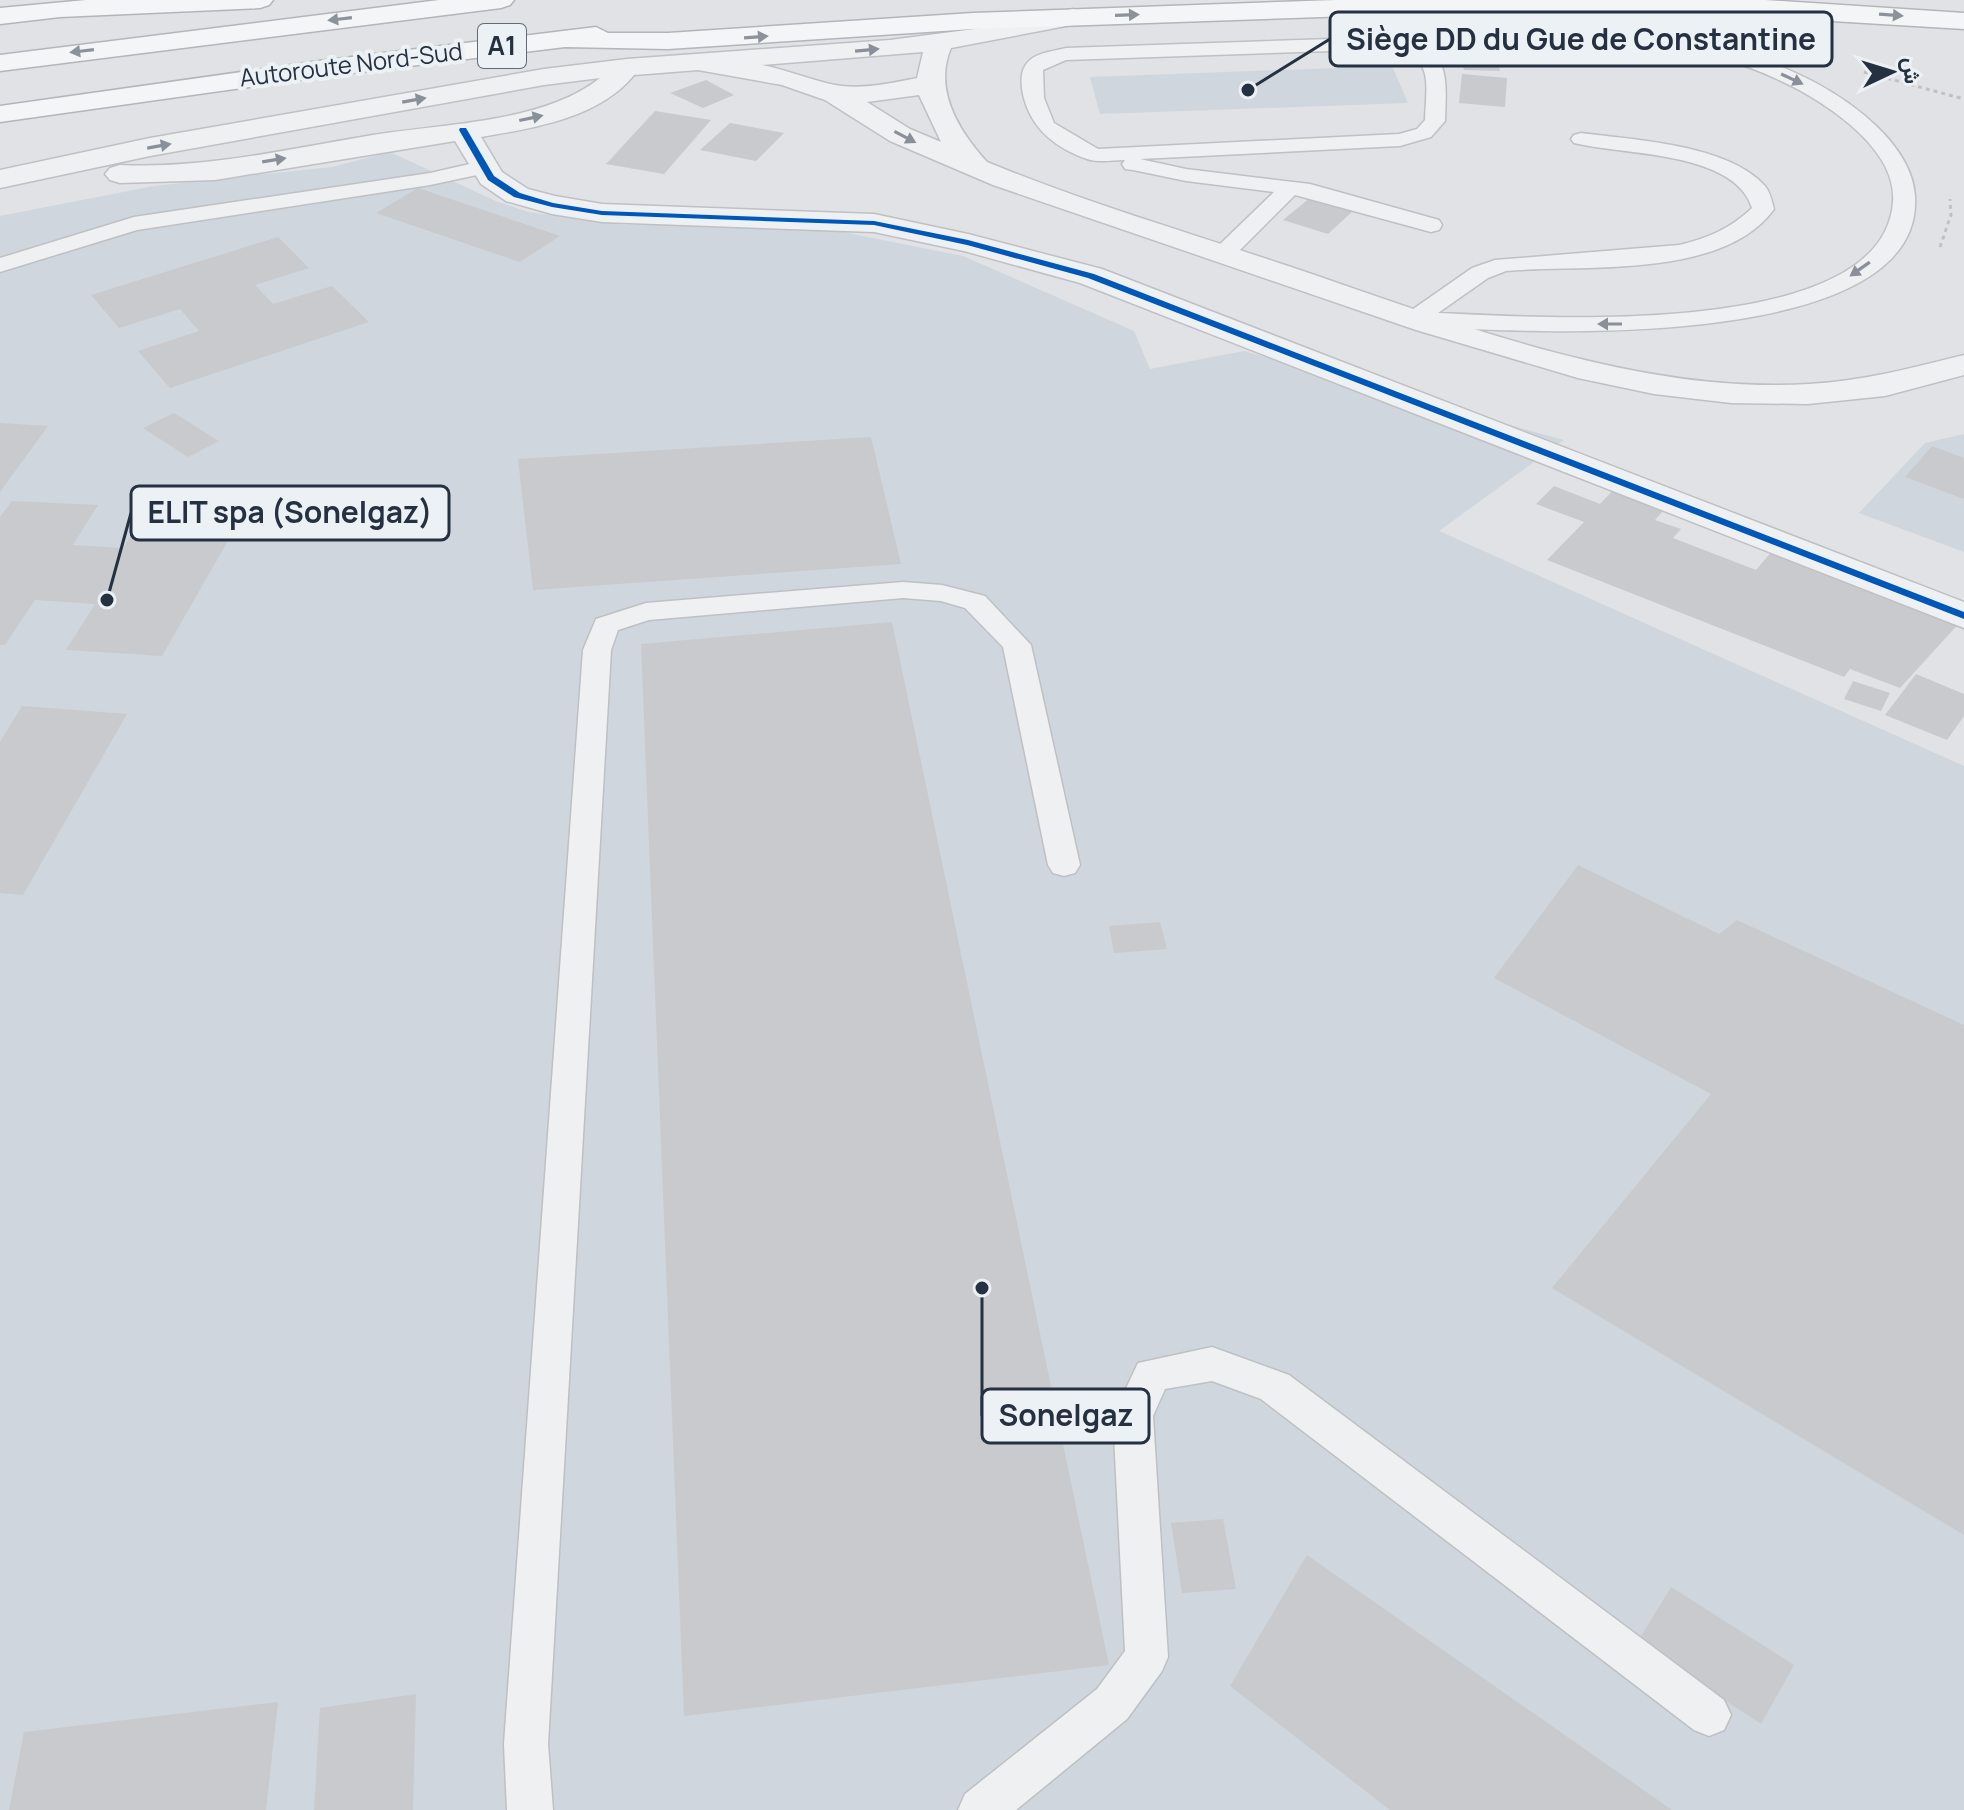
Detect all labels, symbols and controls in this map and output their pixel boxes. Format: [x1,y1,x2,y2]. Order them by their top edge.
one-way arrow [1115,9,1140,22]
one-way arrow [1879,9,1904,22]
callout: Siège DD du Gue de Constantine [1330,12,1832,66]
one-way arrow [328,13,353,26]
text: Siège DD du Gue de Constantine [1346,18,1816,59]
road number: A1 [478,24,526,68]
one-way arrow [744,30,769,43]
north arrow [1852,32,1932,112]
street label: Autoroute Nord-Sud [238,33,464,94]
one-way arrow [855,44,880,57]
one-way arrow [70,45,95,58]
text: ش [1896,56,1928,85]
one-way arrow [1780,73,1803,86]
one-way arrow [402,93,427,105]
one-way arrow [518,111,543,124]
one-way arrow [893,130,916,143]
one-way arrow [146,139,171,151]
one-way arrow [262,153,287,166]
one-way arrow [1849,261,1870,276]
one-way arrow [1597,318,1622,330]
callout: ELIT spa (Sonelgaz) [131,486,449,540]
text: ELIT spa (Sonelgaz) [147,491,433,532]
callout: Sonelgaz [982,1389,1149,1443]
text: Sonelgaz [998,1394,1134,1435]

